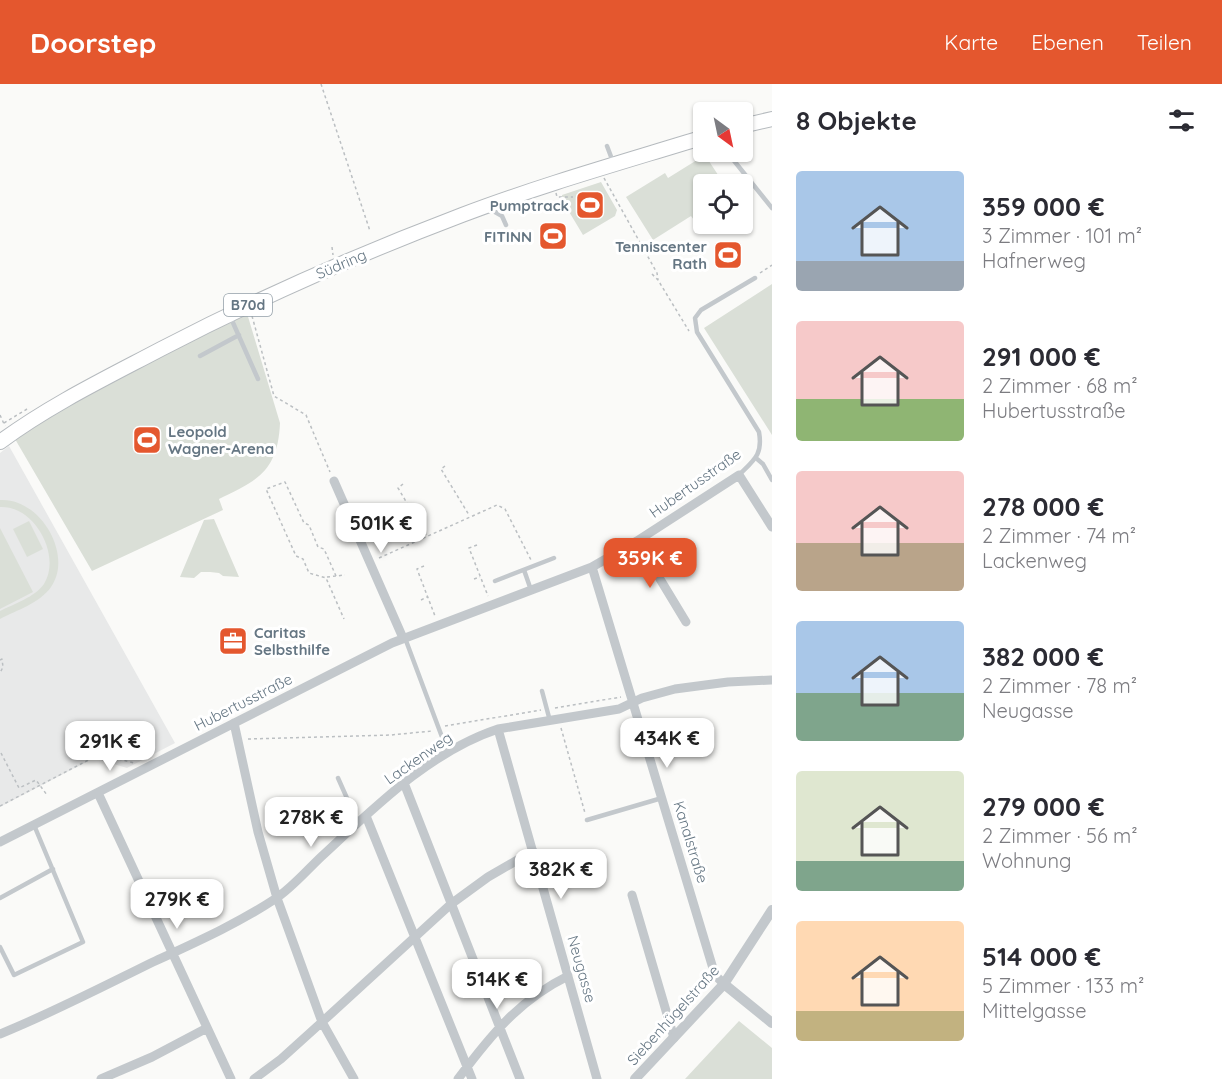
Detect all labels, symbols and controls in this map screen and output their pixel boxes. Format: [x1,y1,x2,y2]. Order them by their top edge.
text: Doorstep [30,25,156,60]
text: Karte [944,29,998,55]
text: Ebenen [1031,29,1104,55]
text: Teilen [1137,29,1192,55]
north arrow [693,102,753,162]
map controls [693,102,753,234]
text: 8 Objekte [796,104,917,137]
icon: filters [1165,104,1198,137]
button: locate [693,174,753,234]
sports icon: Pumptrack [574,189,606,221]
text: 359 000 € [982,190,1104,223]
icon: home [844,195,916,267]
place label: Pumptrack [490,196,569,215]
sports icon: FITINN [537,220,569,252]
text: 3 Zimmer · 101 m² [982,223,1142,248]
place label: FITINN [484,227,532,246]
place label: Tenniscenter Rath [615,237,707,273]
sports icon: Tenniscenter Rath [712,239,744,271]
street label: Südring [313,245,369,283]
text: Hafnerweg [982,248,1086,273]
road number: B70d [224,294,272,316]
text: 291 000 € [982,340,1100,373]
icon: home [844,345,916,417]
text: 2 Zimmer · 68 m² [982,373,1138,398]
text: Hubertusstraße [982,398,1126,423]
place label: Leopold Wagner-Arena [168,422,274,458]
sports icon: Leopold Wagner-Arena [131,424,163,456]
street label: Hubertusstraße [645,444,745,522]
text: 278 000 € [982,490,1104,523]
icon: home [844,495,916,567]
pin: 501K € [332,503,430,554]
text: 501K € [350,510,412,535]
text: 2 Zimmer · 74 m² [982,523,1136,548]
pin: 359K € [601,538,699,589]
text: 359K € [618,545,682,570]
text: Lackenweg [982,548,1087,573]
place label: Caritas Selbsthilfe [254,623,330,659]
office icon: Caritas Selbsthilfe [217,625,249,657]
text: 382 000 € [982,640,1104,673]
icon: home [844,645,916,717]
street label: Hubertusstraße [191,669,295,735]
text: 2 Zimmer · 78 m² [982,673,1137,698]
text: Neugasse [982,698,1074,723]
pin: 434K € [618,718,716,769]
pin: 291K € [61,721,159,772]
text: 434K € [634,725,700,750]
text: 291K € [79,728,141,753]
street label: Lackenweg [380,728,456,788]
text: 279 000 € [982,790,1105,823]
icon: home [844,795,916,867]
pin: 278K € [262,797,360,848]
street label: Kanalstraße [670,799,712,885]
text: 278K € [279,804,343,829]
text: 2 Zimmer · 56 m² [982,823,1138,848]
text: Wohnung [982,848,1071,873]
pin: 382K € [512,849,610,900]
text: 382K € [529,856,593,881]
pin: 279K € [128,879,226,930]
text: 279K € [145,886,209,911]
street label: Neugasse [563,933,601,1005]
text: 514 000 € [982,940,1101,973]
icon: home [844,945,916,1017]
pin: 514K € [448,959,546,1010]
street label: Siebenhügelstraße [623,961,723,1069]
text: 514K € [466,966,528,991]
text: 5 Zimmer · 133 m² [982,973,1144,998]
text: Mittelgasse [982,998,1087,1023]

